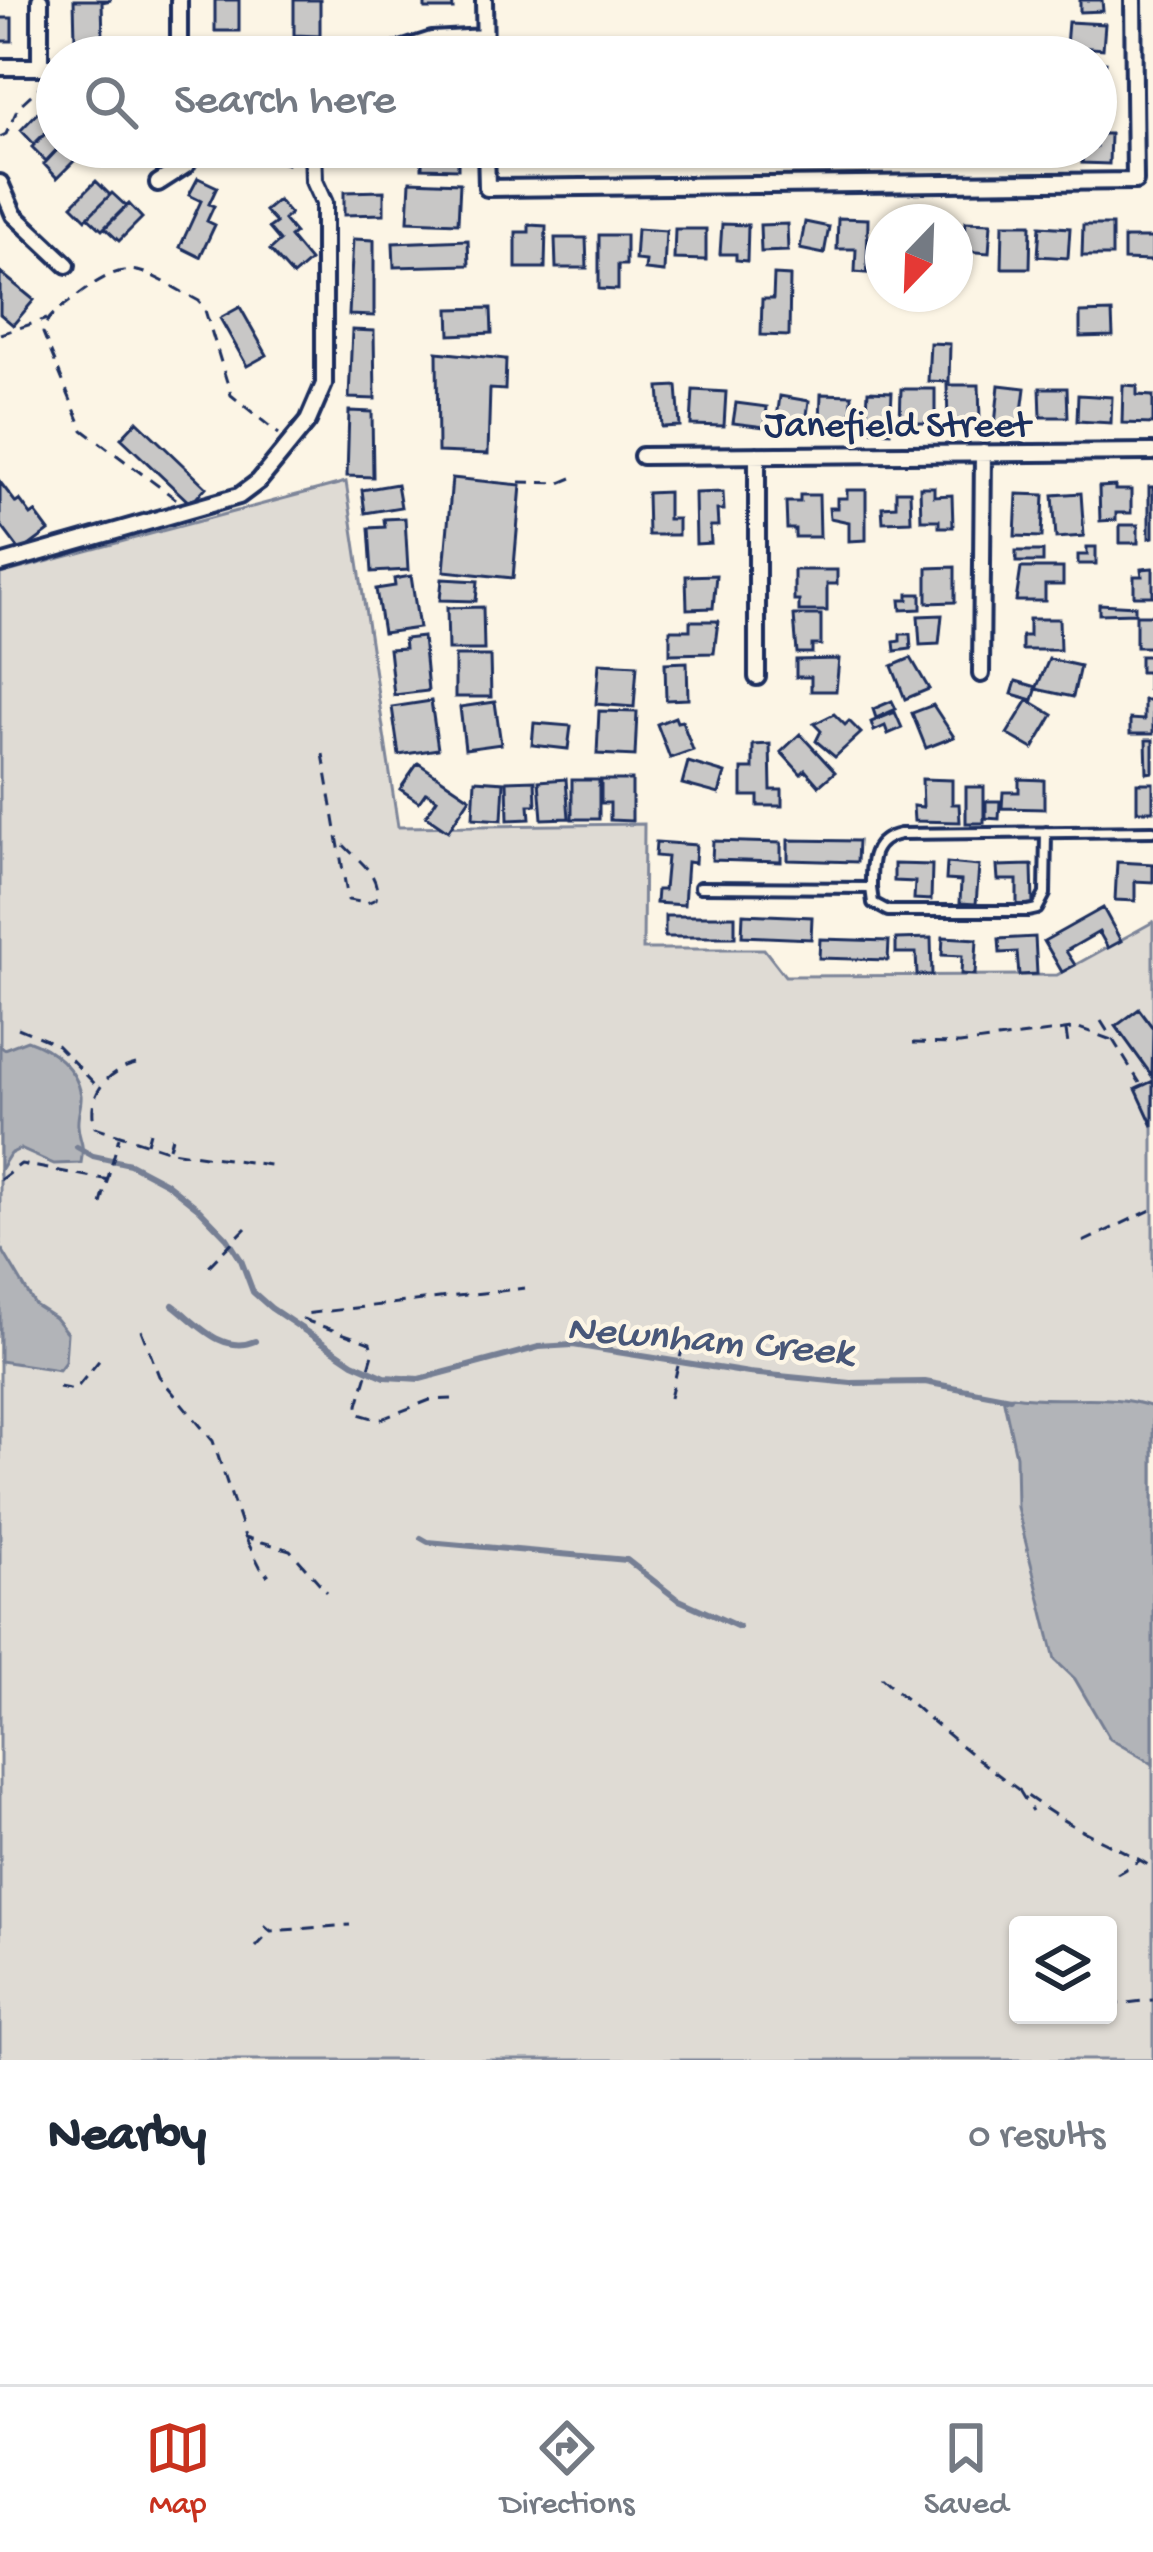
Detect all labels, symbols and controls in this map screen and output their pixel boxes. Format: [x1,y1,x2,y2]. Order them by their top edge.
search box [36,36,1117,168]
icon: search [78,69,144,135]
text: Search here [174,76,396,129]
north arrow [865,204,973,312]
street label: Janefield Street [764,405,1033,451]
water label: Newnham Creek [564,1307,859,1381]
map controls [1009,1916,1117,2024]
button: layers [1009,1916,1117,2024]
text: Nearby [48,2108,206,2168]
text: 0 results [968,2115,1105,2161]
tab: Map [145,2415,211,2525]
tab: Directions [500,2415,634,2525]
tab: Saved [924,2415,1008,2525]

